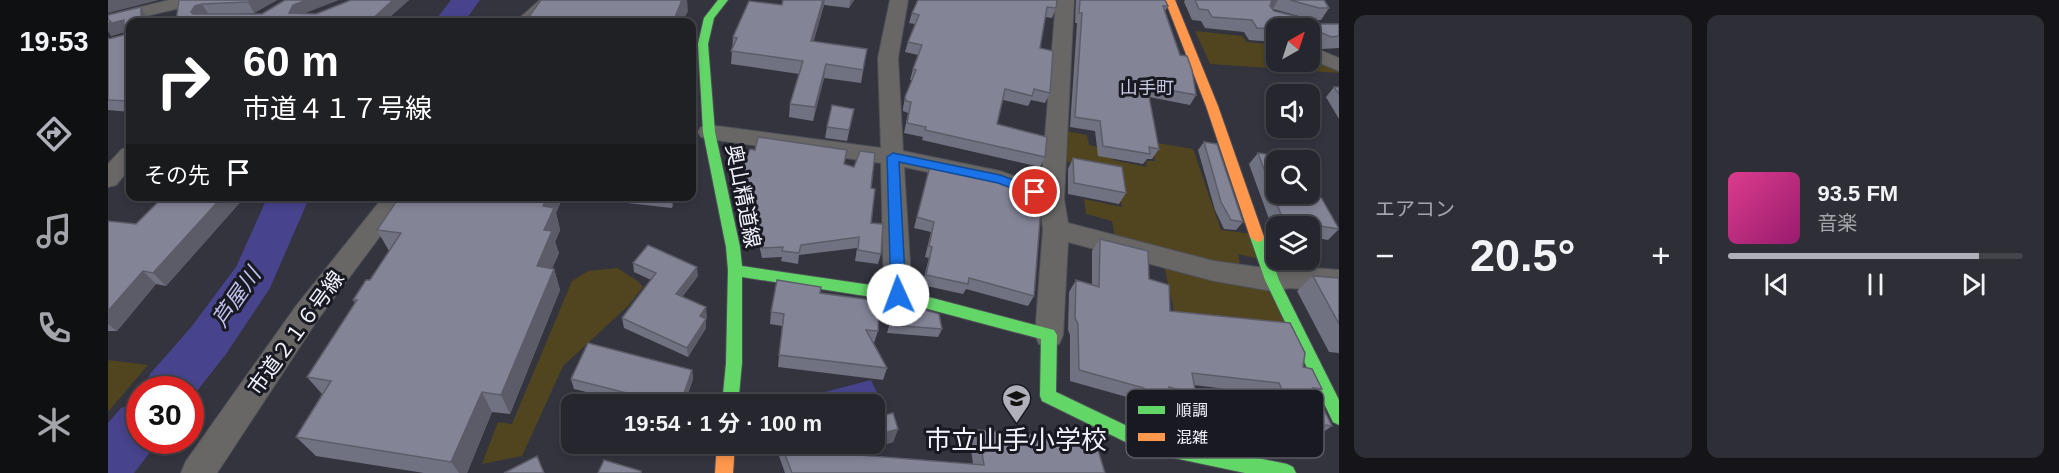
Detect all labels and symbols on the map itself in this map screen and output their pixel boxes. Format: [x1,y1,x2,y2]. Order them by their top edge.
north arrow [1266,18,1320,72]
district label: 山手町 [1120,78,1174,98]
street label: 奥山精道線 [722,142,765,250]
pin [1009,166,1060,217]
water label: 芦屋川 [207,261,267,331]
position arrow [866,263,930,327]
street label: 市道２１６号線 [243,266,348,399]
speed limit sign: 30 [126,376,204,454]
school or university icon: 市立山手小学校 [1000,382,1032,424]
legend [1126,389,1324,458]
text: 順調 [1176,402,1208,419]
place label: 市立山手小学校 [925,425,1107,455]
text: 混雑 [1176,429,1208,446]

